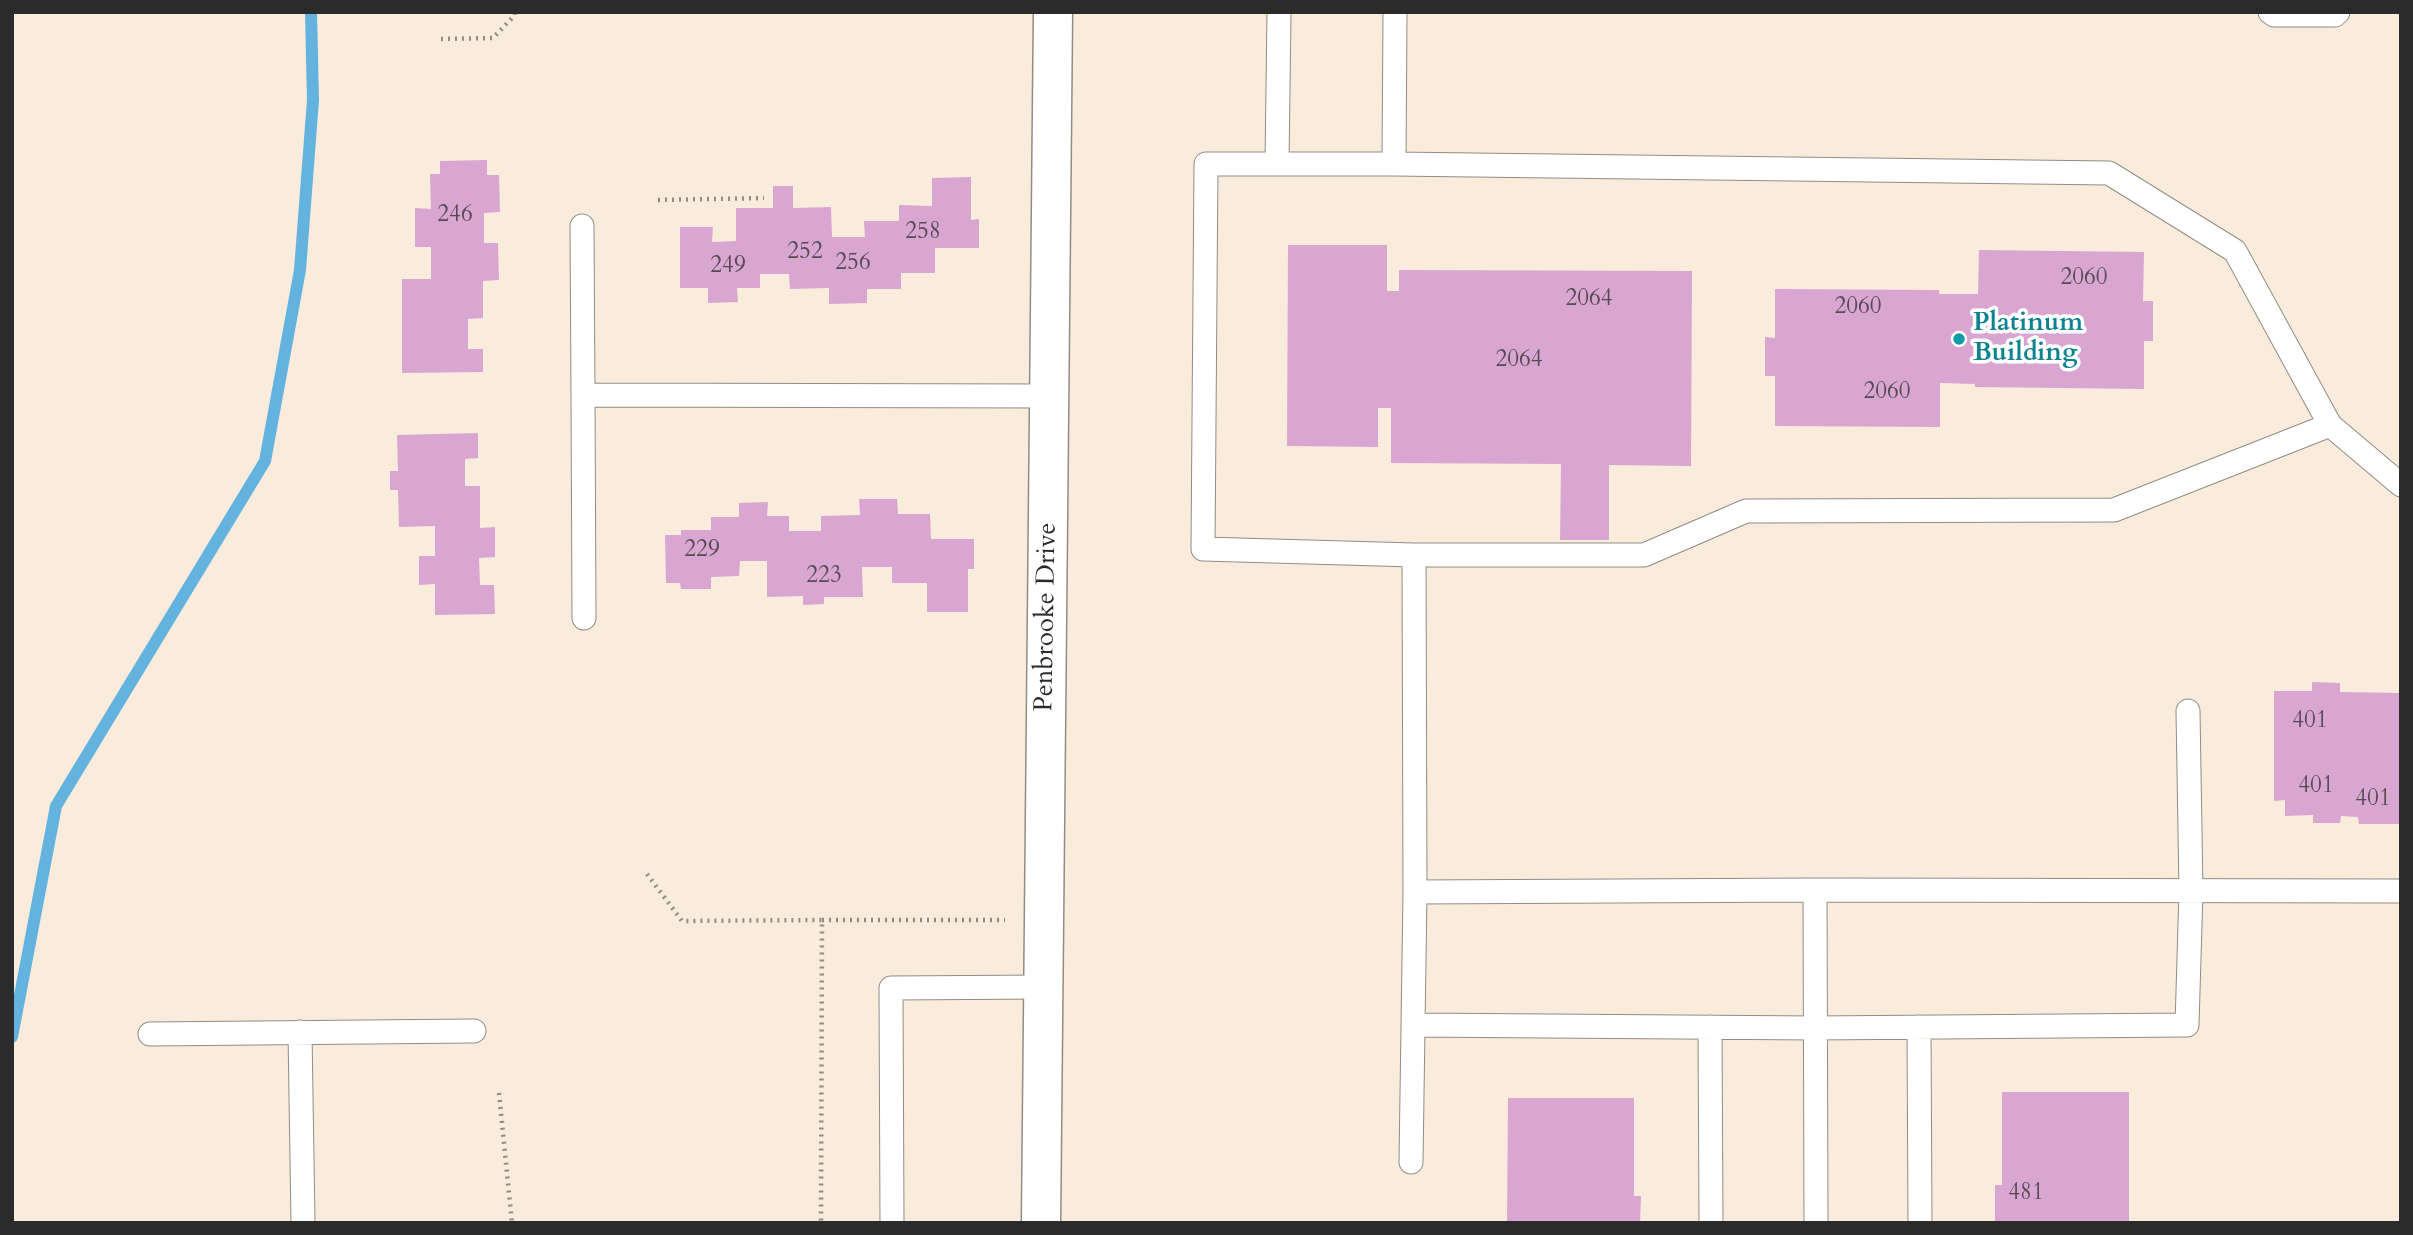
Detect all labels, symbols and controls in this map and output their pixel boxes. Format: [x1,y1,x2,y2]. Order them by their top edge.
house number: 246 [437,202,473,230]
house number: 258 [905,219,941,247]
house number: 252 [787,239,823,267]
house number: 256 [835,250,871,278]
house number: 249 [710,253,746,281]
house number: 2060 [2060,265,2108,293]
house number: 2064 [1565,286,1613,314]
house number: 2060 [1834,294,1882,322]
place label: Platinum Building [1973,308,2083,370]
marker: Platinum Building [1951,331,1967,347]
house number: 2064 [1495,347,1543,375]
house number: 2060 [1863,379,1911,407]
street label: Penbrooke Drive [1030,522,1064,712]
house number: 229 [684,537,720,565]
house number: 223 [806,563,842,591]
house number: 401 [2292,708,2328,736]
house number: 401 [2298,773,2334,801]
house number: 401 [2355,786,2391,814]
house number: 481 [2008,1180,2044,1208]

